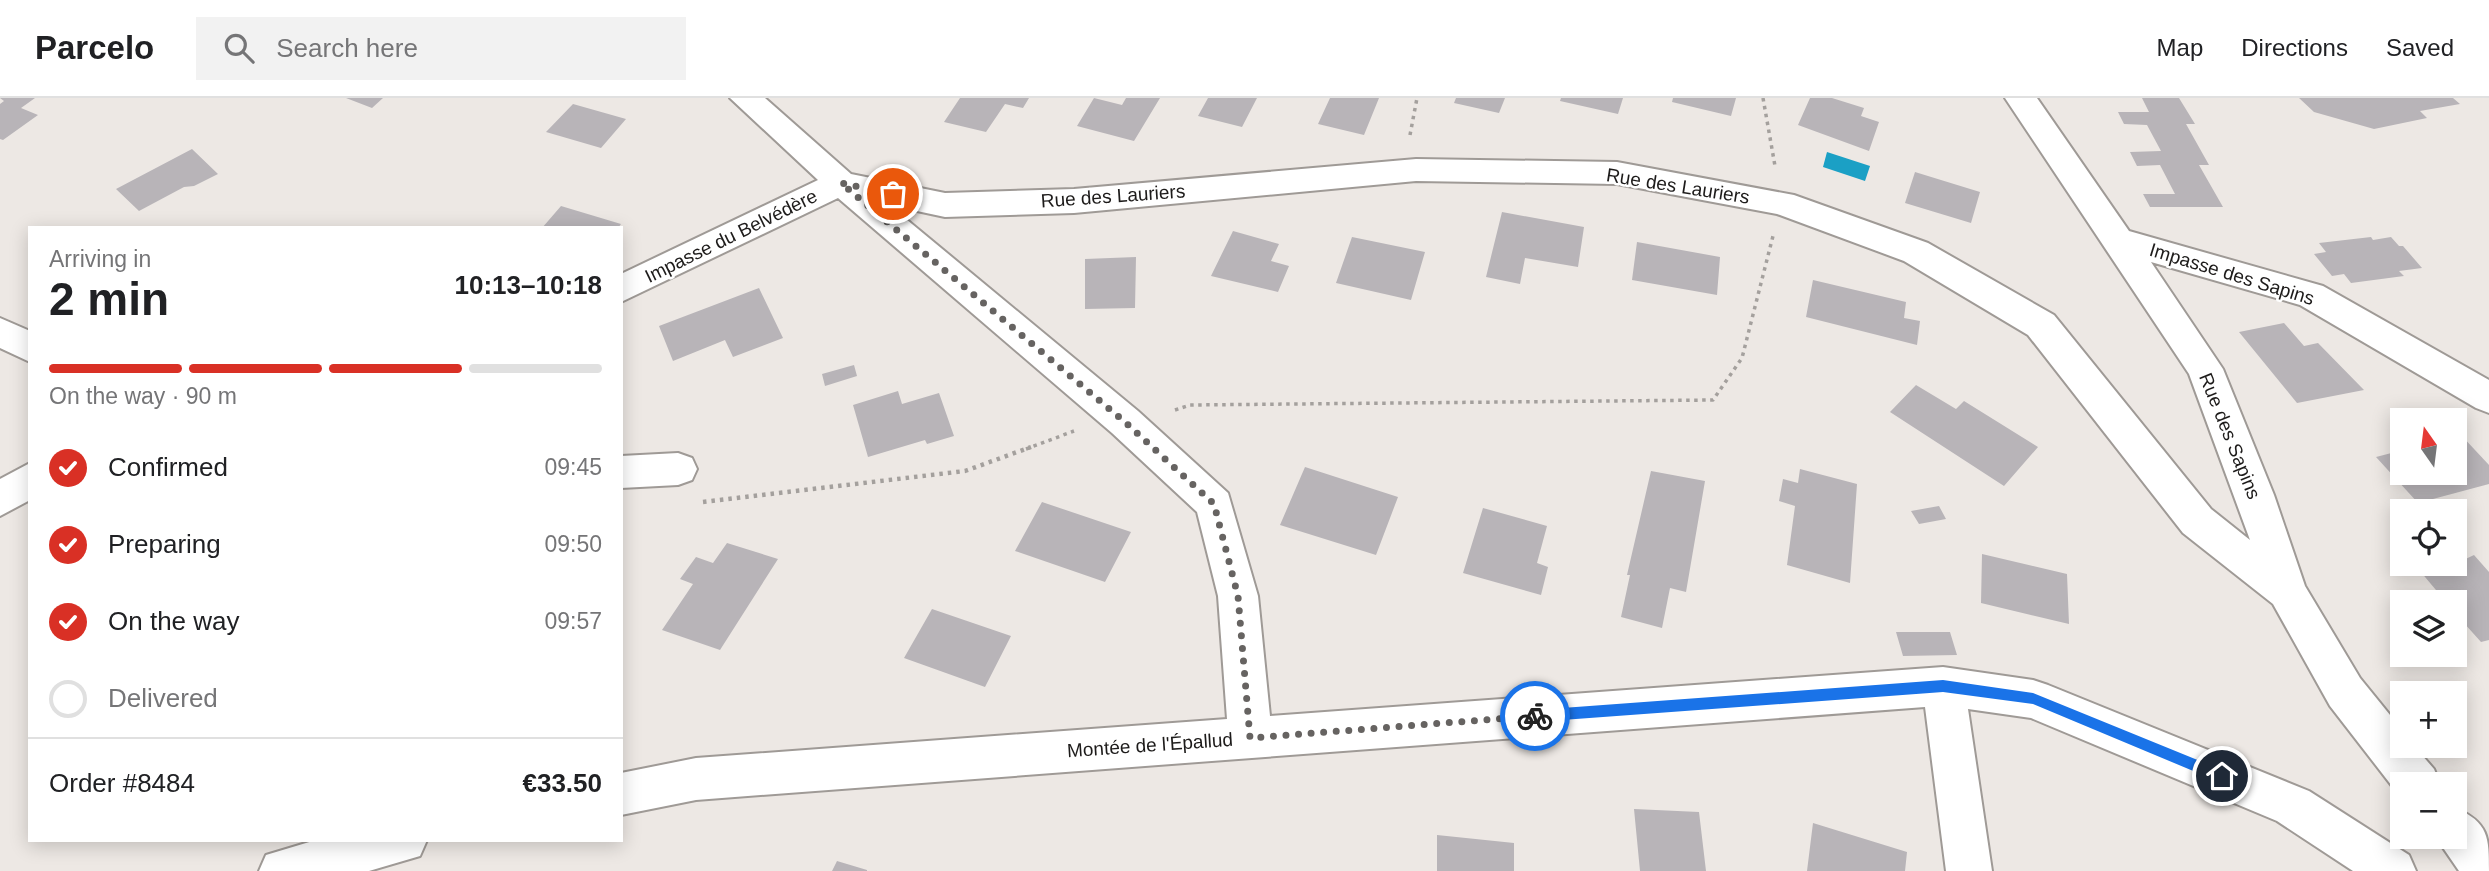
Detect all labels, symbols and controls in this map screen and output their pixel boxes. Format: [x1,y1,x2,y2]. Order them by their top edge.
search box [196,17,686,80]
text: Parcelo [35,29,154,66]
icon: search [220,29,258,67]
text: Search here [276,33,418,63]
text: Map [2157,34,2203,61]
text: Directions [2241,34,2348,61]
text: Saved [2386,34,2454,61]
pin [863,164,923,224]
street label: Rue des Lauriers [1605,164,1751,208]
icon: bag [874,175,912,213]
street label: Rue des Lauriers [1040,180,1186,212]
street label: Impasse du Belvédère [641,185,821,287]
street label: Impasse des Sapins [2147,239,2317,309]
text: Arriving in [49,246,151,272]
text: 10:13–10:18 [455,270,602,300]
text: 2 min [49,273,169,325]
street label: Rue des Sapins [2195,370,2265,502]
text: On the way · 90 m [49,383,237,409]
north arrow [2390,408,2468,485]
map controls [2390,408,2467,849]
icon: check [49,449,87,487]
text: Confirmed [108,452,228,482]
text: 09:45 [544,454,602,480]
button: locate [2390,499,2467,576]
icon: check [49,526,87,564]
text: Preparing [108,529,221,559]
text: 09:50 [544,531,602,557]
button: layers [2390,590,2467,667]
icon: check [49,603,87,641]
text: On the way [108,606,240,636]
text: 09:57 [544,608,602,634]
courier [1500,681,1570,751]
button: + [2390,681,2467,758]
text: Delivered [108,683,218,713]
icon: bike [1516,697,1554,735]
street label: Montée de l'Épallud [1066,729,1234,761]
pin [2192,746,2252,806]
icon: home [2203,757,2241,795]
text: Order #8484 [49,768,195,798]
text: €33.50 [522,768,602,798]
button: − [2390,772,2467,849]

